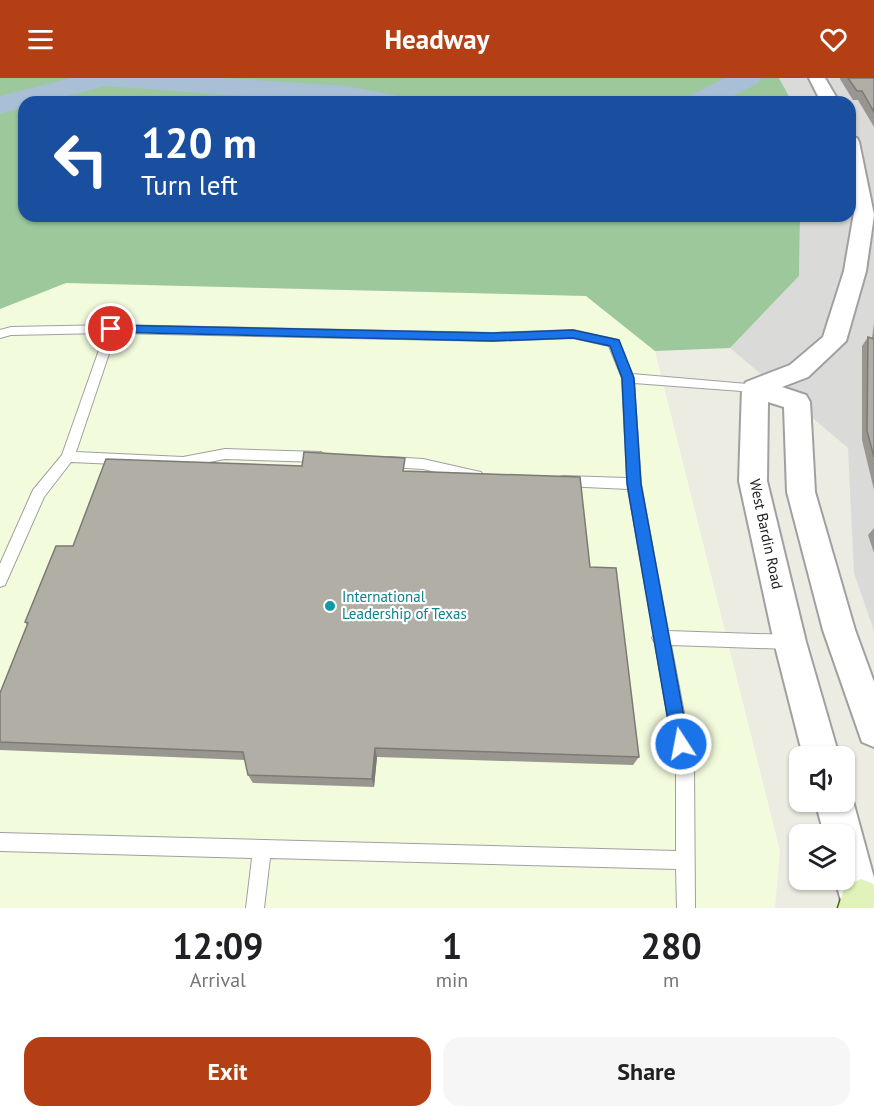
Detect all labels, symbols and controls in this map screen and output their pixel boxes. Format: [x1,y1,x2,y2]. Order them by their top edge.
text: Headway [384,22,490,56]
icon: menu [24,23,57,56]
icon: heart [817,23,850,56]
text: 120 m [141,115,257,170]
icon: left [42,120,120,198]
text: Turn left [141,168,238,202]
pin [85,303,136,354]
icon: arrive [94,312,127,345]
street label: West Bardin Road [746,477,787,591]
place label: International Leadership of Texas [342,587,467,623]
marker: International Leadership of Texas [323,599,337,613]
position arrow [649,712,713,776]
map controls [789,746,855,890]
button: sound [789,746,855,812]
button: layers [789,824,855,890]
text: 12:09 [172,922,264,969]
text: 1 [442,922,462,969]
text: 280 [641,922,702,969]
text: Arrival [190,967,246,993]
text: min [436,967,468,993]
text: m [663,967,679,993]
button: Exit [24,1037,431,1106]
button: Share [443,1037,850,1106]

